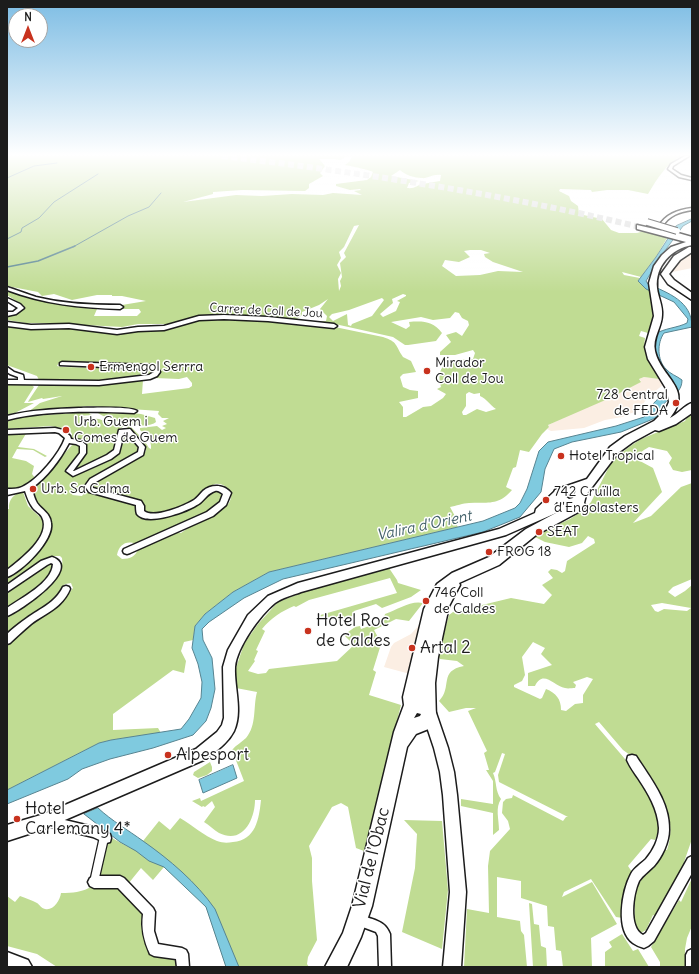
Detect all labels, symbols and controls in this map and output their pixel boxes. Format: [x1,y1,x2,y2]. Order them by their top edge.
north arrow [8,8,48,48]
text: N [24,10,32,24]
street label: Carrer de Coll de Jou [209,301,323,321]
place label: Mirador Coll de Jou [435,355,504,388]
place label: Ermengol Serrra [99,359,203,375]
marker: Ermengol Serrra [86,362,96,372]
marker: Mirador Coll de Jou [422,366,432,376]
place label: 728 Central de FEDA [596,387,668,420]
marker: 728 Central de FEDA [671,398,681,408]
place label: Urb. Guem i Comes de Guem [74,414,178,446]
marker: Urb. Guem i Comes de Guem [61,425,71,435]
place label: Hotel Tropical [569,448,654,464]
marker: Hotel Tropical [556,451,566,461]
place label: Urb. Sa Calma [41,481,130,497]
marker: Urb. Sa Calma [28,484,38,494]
place label: 742 Cruïlla d'Engolasters [554,484,639,516]
marker: 742 Cruïlla d'Engolasters [541,495,551,505]
water label: Valira d'Orient [375,507,473,545]
place label: SEAT [547,524,579,540]
marker: SEAT [534,527,544,537]
place label: FROG 18 [497,544,552,560]
marker: FROG 18 [484,547,494,557]
place label: 746 Coll de Caldes [434,585,495,618]
marker: 746 Coll de Caldes [421,596,431,606]
place label: Hotel Roc de Caldes [316,611,390,651]
marker: Hotel Roc de Caldes [303,626,313,636]
place label: Artal 2 [420,638,470,658]
marker: Artal 2 [407,643,417,653]
place label: Alpesport [176,745,249,765]
marker: Alpesport [163,750,173,760]
place label: Hotel Carlemany 4* [25,799,131,839]
street label: Vial de l'Obac [350,806,394,910]
marker: Hotel Carlemany 4* [12,814,22,824]

